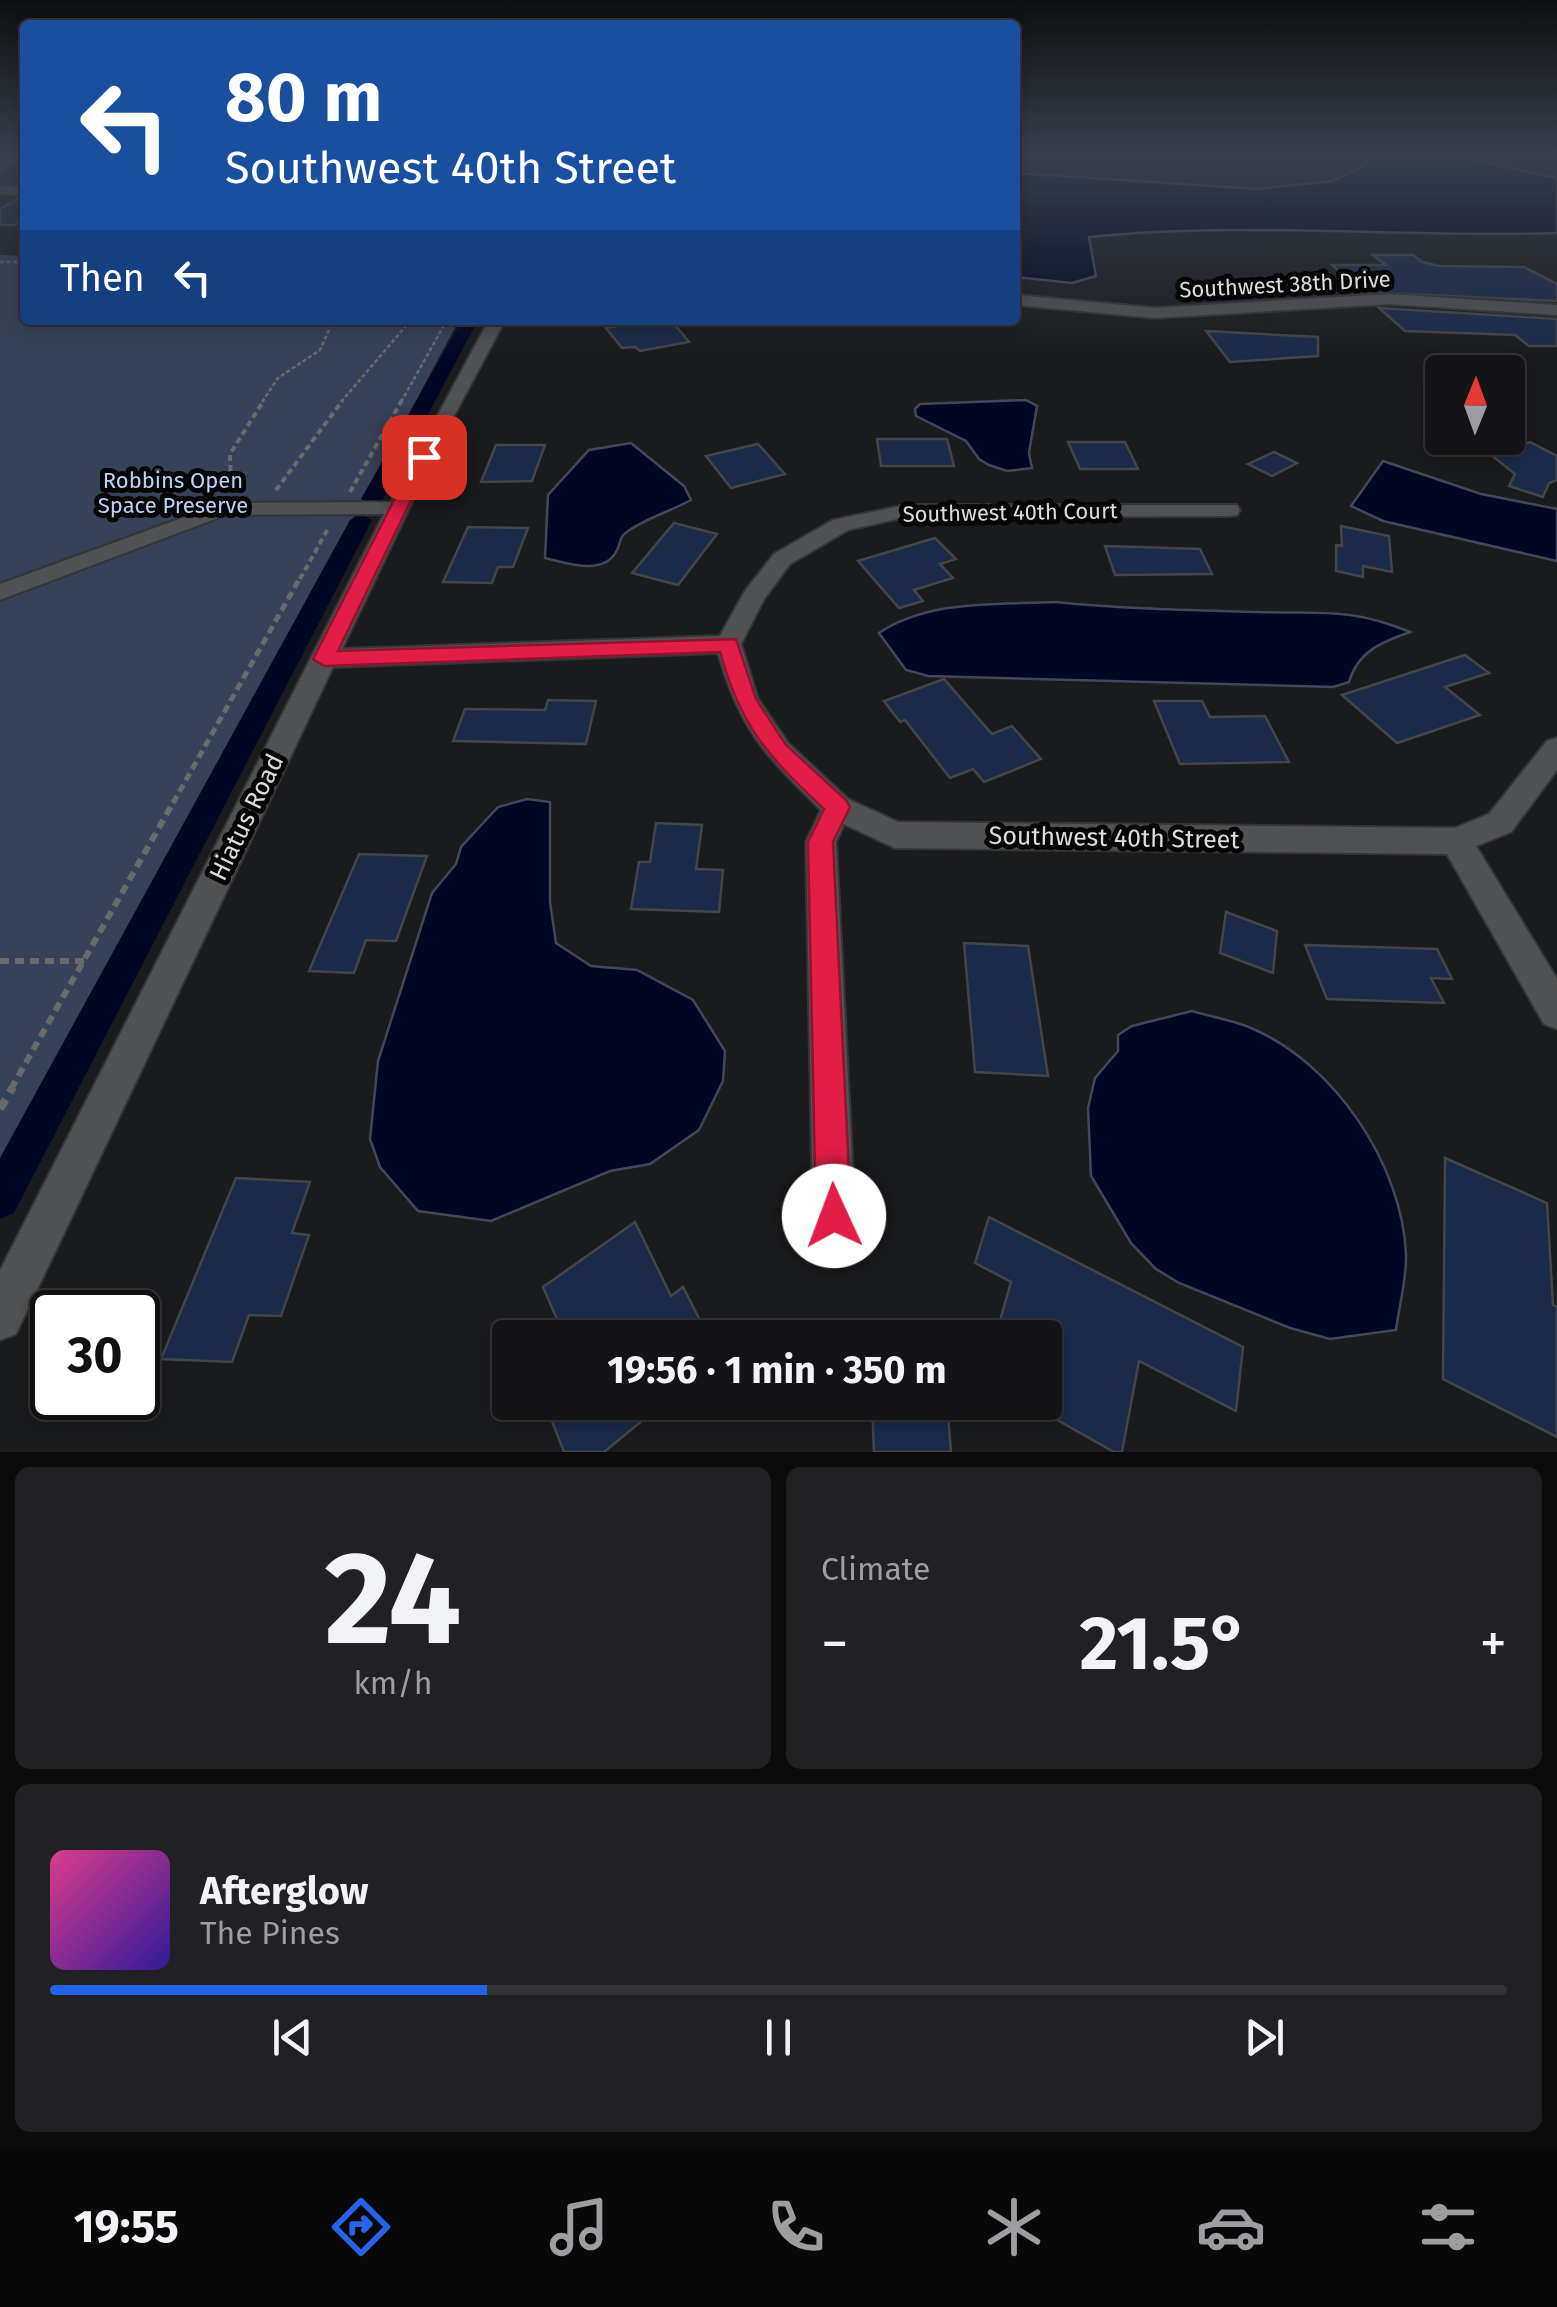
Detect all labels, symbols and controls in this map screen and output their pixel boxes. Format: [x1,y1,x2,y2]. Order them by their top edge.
text: 80 m [225,56,382,140]
icon: left [60,60,190,190]
text: Southwest 40th Street [225,141,676,195]
icon: left [165,250,220,305]
text: Then [60,255,145,301]
street label: Southwest 38th Drive [1179,265,1391,304]
north arrow [1425,355,1525,455]
map controls [1425,355,1525,455]
pin [382,415,467,500]
icon: arrive [397,430,452,485]
park label: Robbins Open Space Preserve [98,467,248,519]
street label: Southwest 40th Court [902,497,1118,528]
street label: Hiatus Road [203,749,290,886]
street label: Southwest 40th Street [988,821,1241,855]
position arrow [782,1164,886,1268]
speed limit sign: 30 [30,1290,160,1420]
text: 19:56 · 1 min · 350 m [607,1347,947,1393]
text: 24 [325,1521,461,1677]
text: Climate [821,1550,930,1588]
text: 21.5° [1079,1599,1249,1689]
text: − [821,1611,849,1677]
text: + [1480,1611,1507,1677]
text: km/h [353,1664,433,1702]
text: Afterglow [200,1868,368,1914]
text: The Pines [200,1914,340,1952]
icon: previous [265,2010,320,2065]
icon: pause [751,2010,806,2065]
icon: next [1237,2010,1292,2065]
icon: directions [326,2192,396,2262]
icon: music [544,2192,614,2262]
icon: phone [761,2192,831,2262]
icon: climate [979,2192,1049,2262]
icon: car [1196,2192,1266,2262]
icon: filters [1413,2192,1483,2262]
text: 19:55 [74,2200,179,2254]

